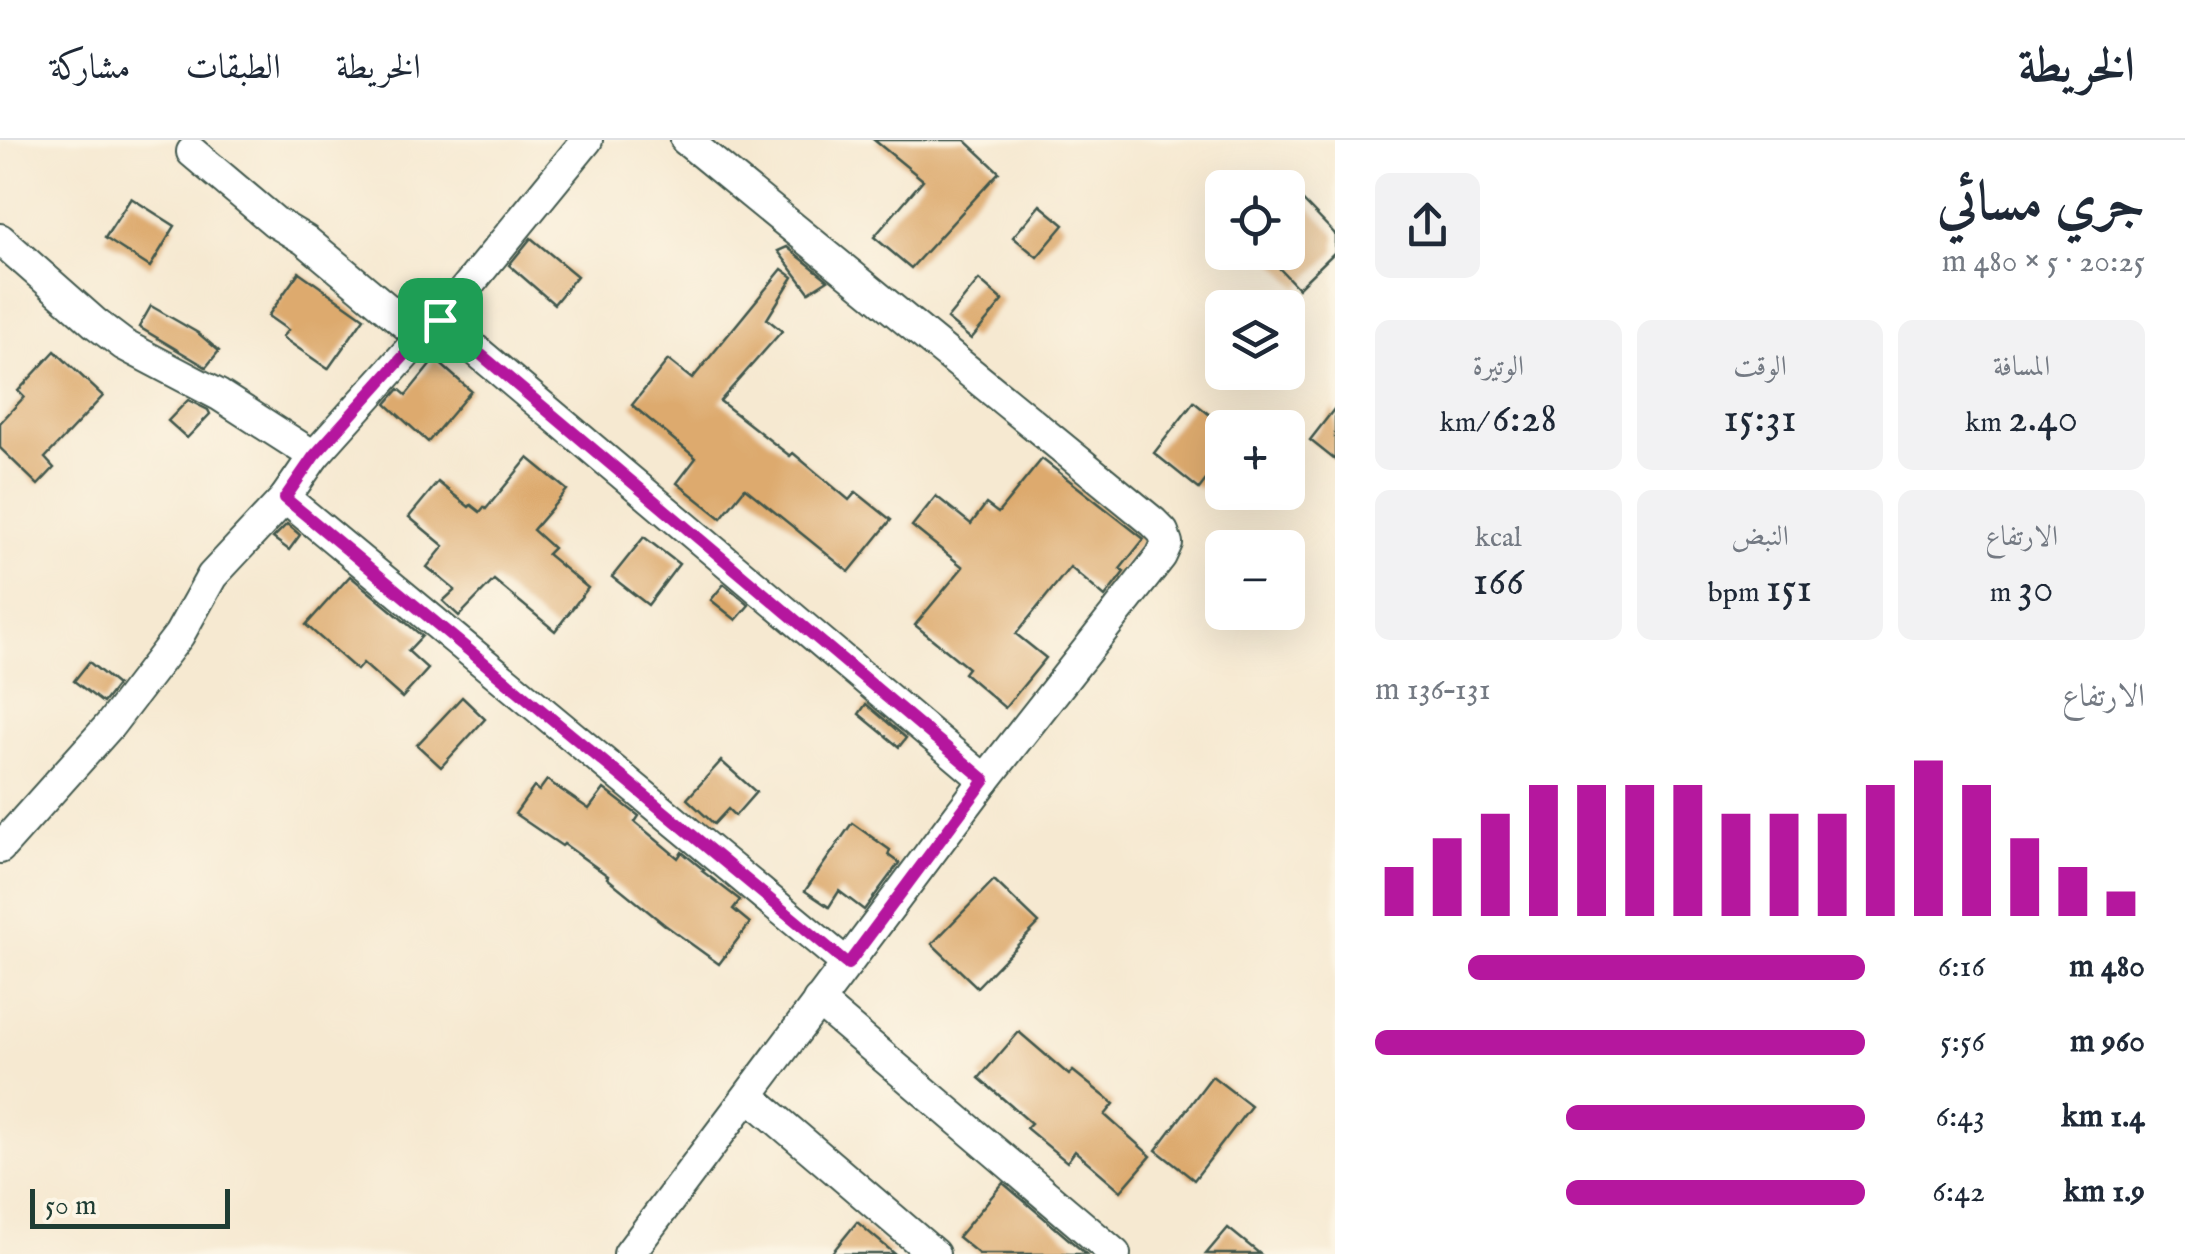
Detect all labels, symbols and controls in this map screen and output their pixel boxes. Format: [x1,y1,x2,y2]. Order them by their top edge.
text: الخريطة [2018,38,2135,98]
text: مشاركة [50,46,131,91]
text: الطبقات [186,46,281,91]
text: الخريطة [336,46,421,91]
text: جري مسائي [1937,169,2145,239]
map controls [1205,170,1305,630]
button: locate [1205,170,1305,270]
button: share [1375,173,1480,278]
text: 20:25 · 5 × 480 m [1942,242,2145,283]
pin [398,278,483,363]
button: layers [1205,290,1305,390]
icon: arrive [413,293,468,348]
text: الوتيرة [1473,350,1524,385]
text: الوقت [1733,350,1787,385]
text: المسافة [1993,350,2050,385]
text: 6:28 [1492,393,1557,446]
text: 15:31 [1723,393,1797,446]
text: 2.40 [2008,393,2078,446]
text: /km [1440,406,1492,441]
text: km [1965,406,2008,441]
button: + [1205,410,1305,510]
text: النبض [1731,520,1789,555]
text: الارتفاع [1985,520,2058,555]
text: kcal [1475,521,1522,556]
button: − [1205,530,1305,630]
text: 166 [1473,556,1524,609]
text: 151 [1766,563,1812,616]
text: 30 [2017,563,2054,616]
text: bpm [1708,576,1766,611]
text: m [1990,576,2017,611]
text: 131–136 m [1375,670,1491,711]
text: الارتفاع [2062,677,2145,718]
text: 6:16 [1938,947,1985,988]
text: 480 m [2069,947,2145,988]
text: 5:56 [1940,1022,1985,1063]
text: 960 m [2070,1022,2145,1063]
text: 6:43 [1935,1097,1985,1138]
text: 1.4 km [2061,1097,2145,1138]
text: 6:42 [1932,1172,1985,1213]
text: 1.9 km [2063,1172,2145,1213]
scale bar [30,1184,230,1228]
text: 50 m [45,1189,97,1224]

